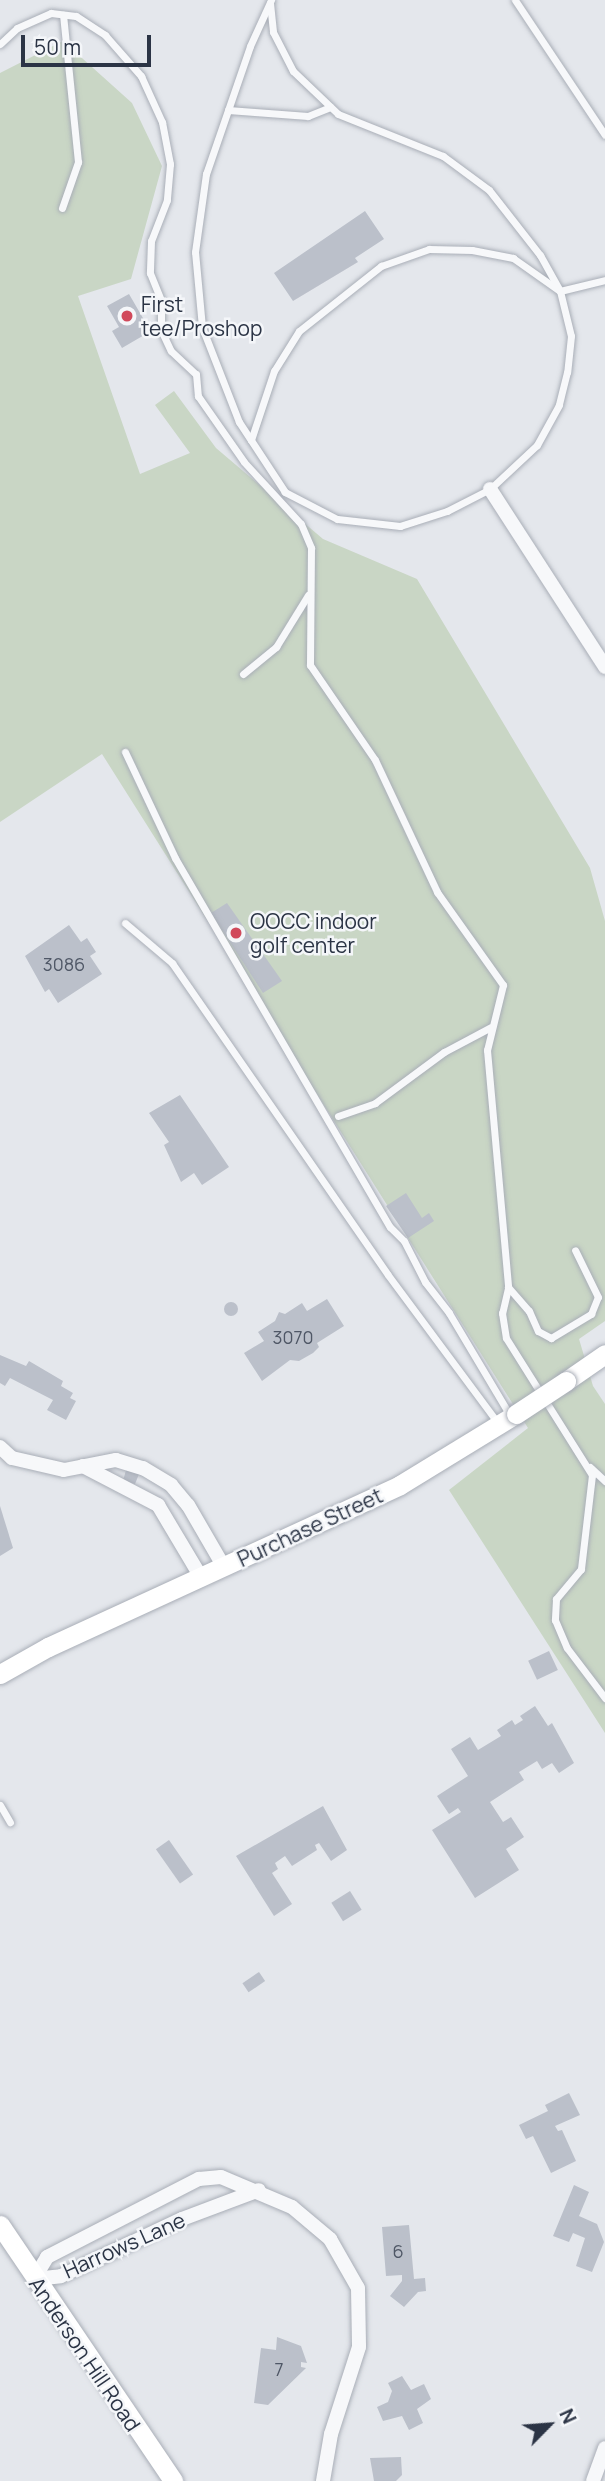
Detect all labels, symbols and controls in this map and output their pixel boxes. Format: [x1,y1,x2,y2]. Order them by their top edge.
scale bar [24,21,154,65]
text: 50 m [34,33,81,61]
place label: First tee/Proshop [141,291,262,341]
marker: First tee/Proshop [119,308,135,324]
place label: OOCC indoor golf center [250,908,377,958]
marker: OOCC indoor golf center [228,925,244,941]
house number: 3086 [43,953,85,975]
house number: 3070 [273,1326,313,1348]
street label: Purchase Street [233,1482,387,1572]
street label: Harrows Lane [59,2207,189,2283]
house number: 6 [392,2240,404,2262]
street label: Anderson Hill Road [24,2272,146,2436]
house number: 7 [274,2358,284,2380]
north arrow [514,2390,584,2460]
text: N [553,2404,583,2428]

